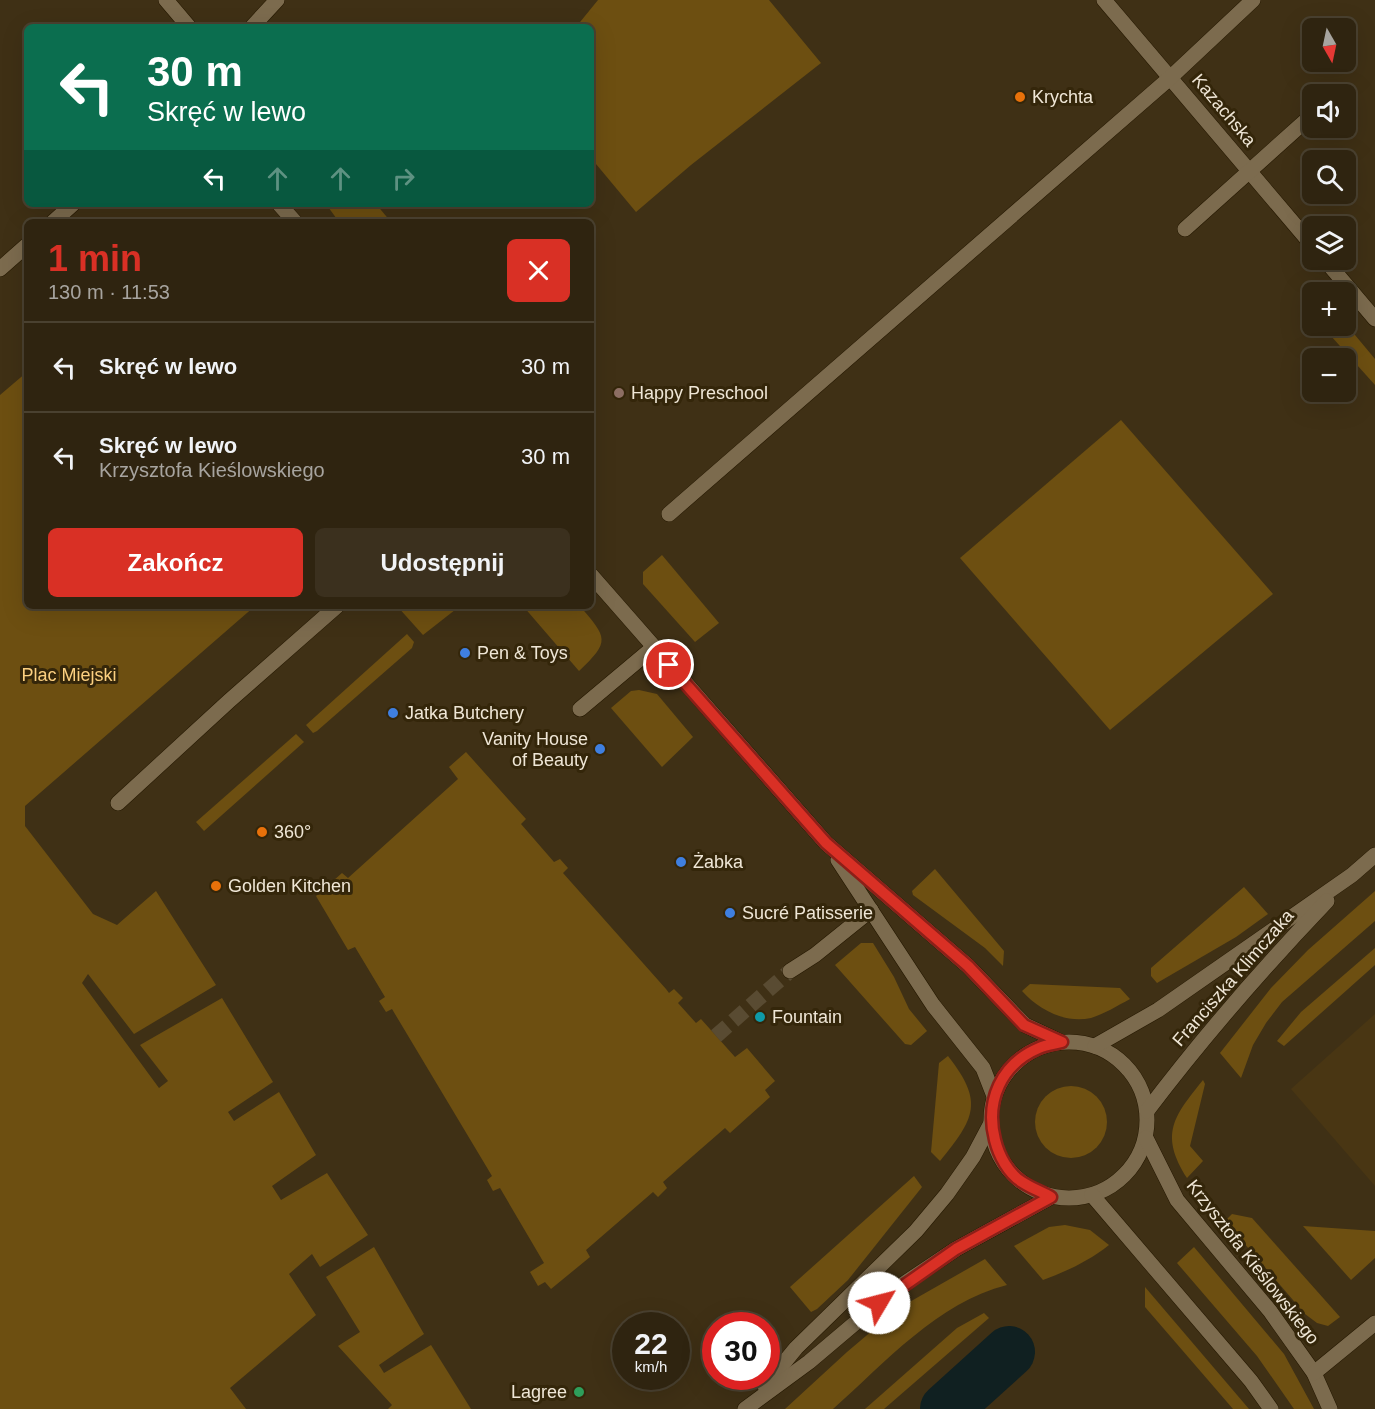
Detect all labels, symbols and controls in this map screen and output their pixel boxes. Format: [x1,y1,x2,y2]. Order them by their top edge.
north arrow [1302,18,1356,72]
map controls [1302,18,1356,402]
icon: left [48,48,126,126]
text: 30 m [147,48,243,95]
street label: Kazachska [1188,70,1261,151]
button: sound [1302,84,1356,138]
place label: Krychta [1032,87,1094,107]
marker: Krychta [1013,90,1027,104]
text: Skręć w lewo [147,97,306,127]
button: search [1302,150,1356,204]
icon: left [198,162,231,195]
icon: ahead [261,162,294,195]
icon: ahead [324,162,357,195]
icon: right [387,162,420,195]
button: layers [1302,216,1356,270]
text: 1 min [48,238,142,279]
button: close [507,239,570,302]
text: 130 m · 11:53 [48,281,170,303]
button: + [1302,282,1356,336]
button: − [1302,348,1356,402]
icon: left [48,351,81,384]
text: Skręć w lewo [99,354,237,379]
text: 30 m [521,354,570,379]
place label: Happy Preschool [631,383,768,403]
marker: Happy Preschool [612,386,626,400]
text: Skręć w lewo [99,433,237,458]
icon: left [48,441,81,474]
text: 30 m [521,444,570,469]
text: Krzysztofa Kieślowskiego [99,459,325,481]
button: Zakończ [48,528,303,597]
button: Udostępnij [315,528,570,597]
pin [643,639,694,690]
place label: Pen & Toys [477,643,568,663]
marker: Pen & Toys [458,646,472,660]
icon: arrive [652,648,685,681]
park label: Plac Miejski [21,665,117,685]
place label: Jatka Butchery [405,703,524,723]
marker: Jatka Butchery [386,706,400,720]
place label: Vanity House of Beauty [482,729,588,770]
marker: Vanity House of Beauty [593,742,607,756]
place label: 360° [274,822,311,842]
marker: 360° [255,825,269,839]
place label: Żabka [693,852,744,872]
marker: Żabka [674,855,688,869]
place label: Golden Kitchen [228,876,351,896]
marker: Golden Kitchen [209,879,223,893]
place label: Sucré Patisserie [742,903,873,923]
street label: Franciszka Klimczaka [1168,905,1298,1050]
marker: Sucré Patisserie [723,906,737,920]
place label: Fountain [772,1007,842,1027]
marker: Fountain [753,1010,767,1024]
street label: Krzysztofa Kieślowskiego [1183,1176,1323,1348]
position arrow [847,1271,911,1335]
speed limit sign: 30 [702,1312,780,1390]
text: 22 [634,1327,668,1360]
text: km/h [635,1358,667,1375]
place label: Lagree [511,1382,567,1402]
marker: Lagree [572,1385,586,1399]

